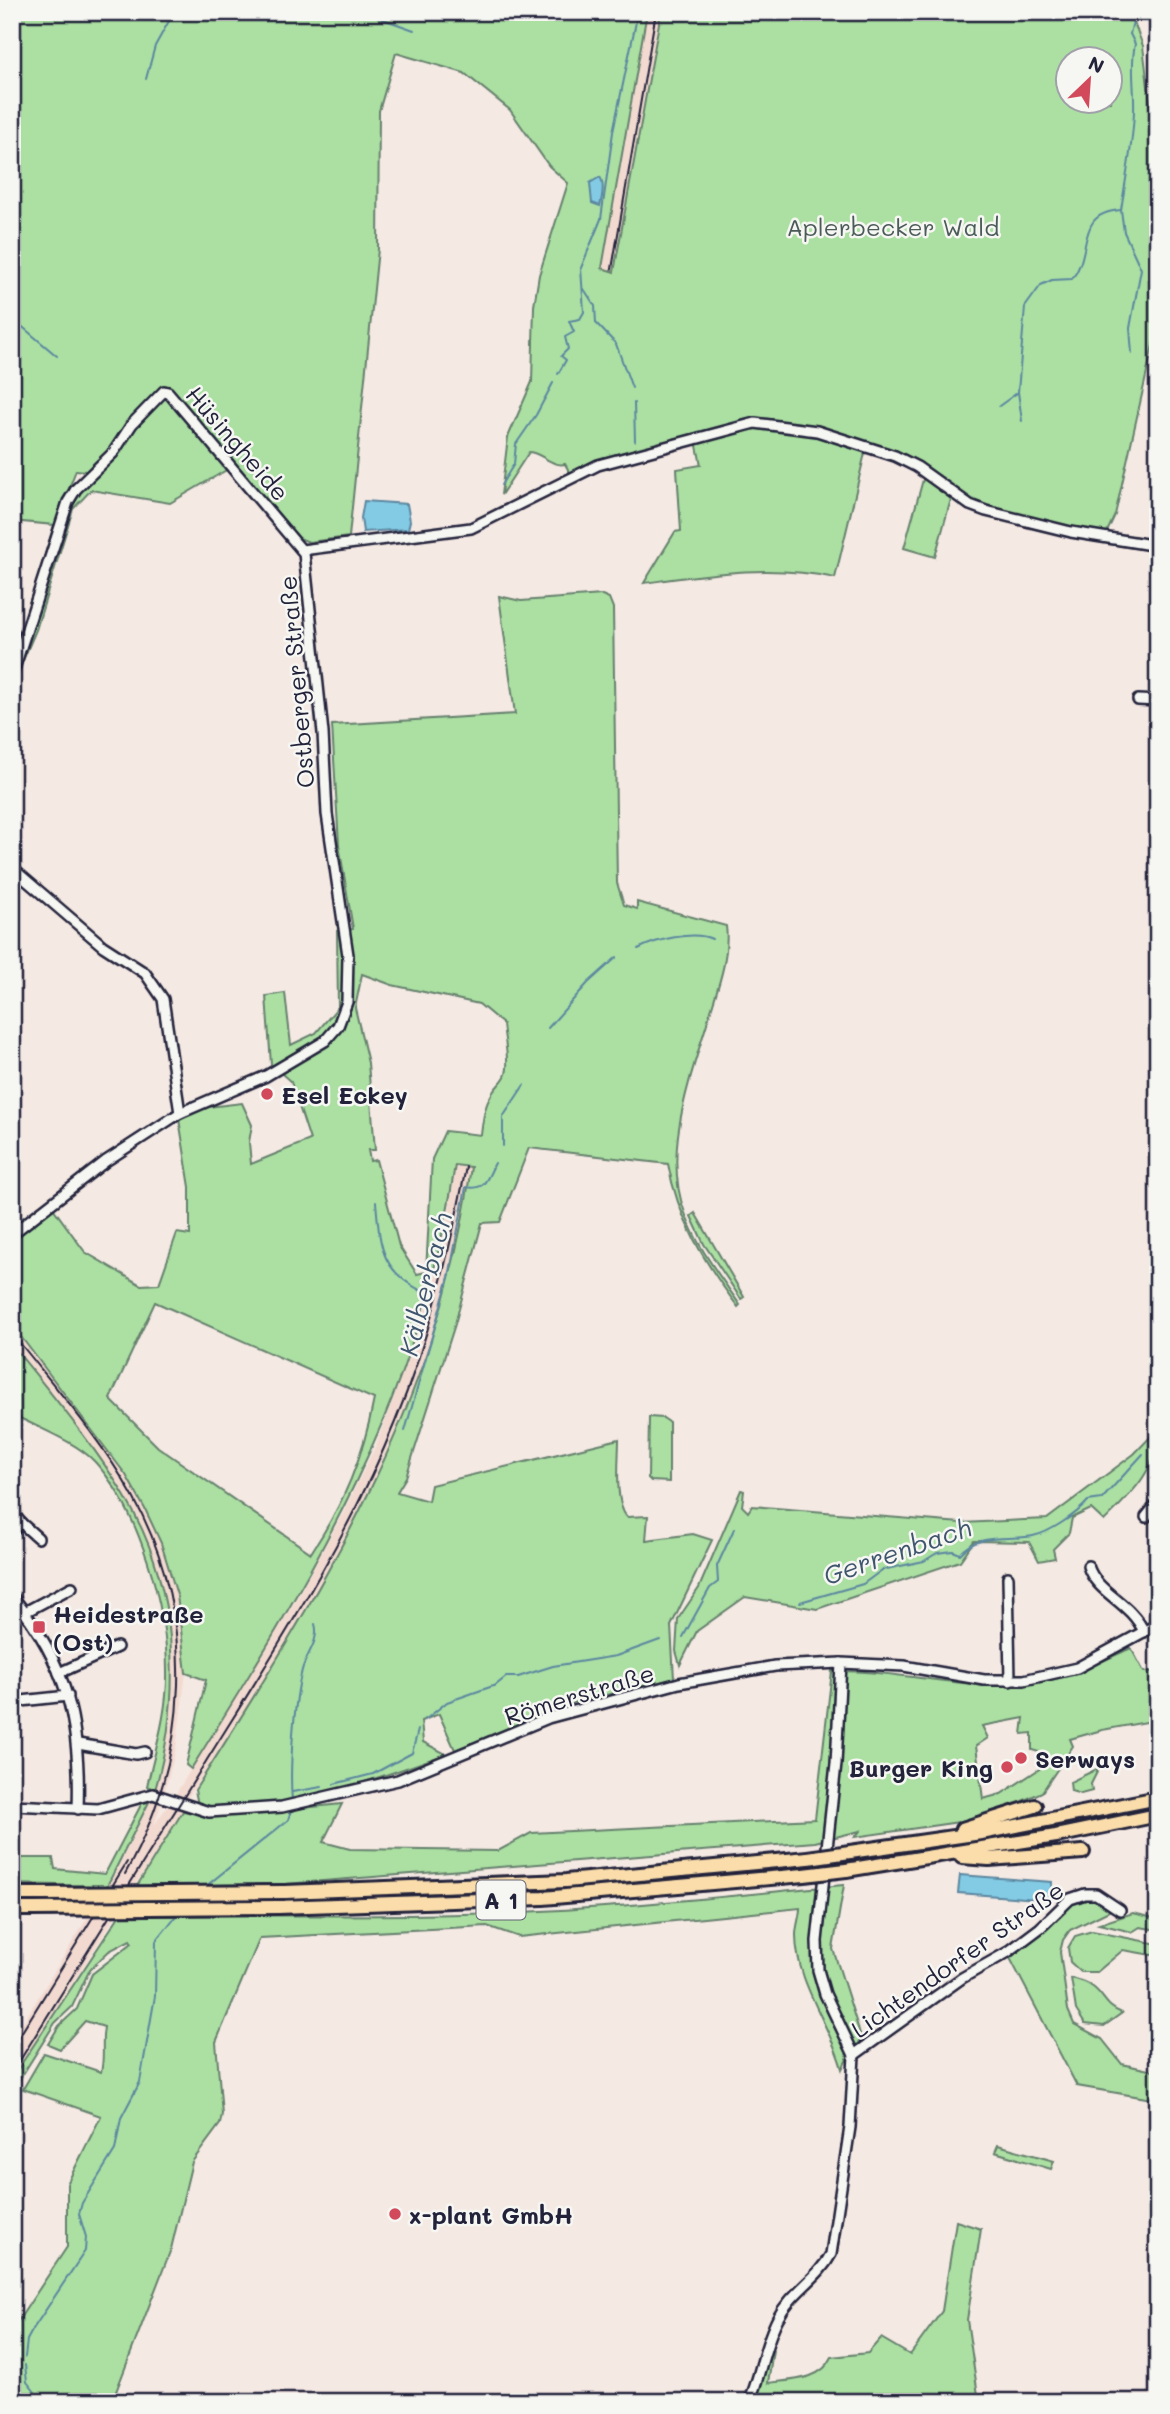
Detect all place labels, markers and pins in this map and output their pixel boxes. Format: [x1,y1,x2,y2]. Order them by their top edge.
place label: Esel Eckey [281,1079,408,1110]
marker: Esel Eckey [259,1086,275,1102]
place label: Heidestraße (Ost) [53,1598,204,1657]
marker: Heidestraße (Ost) [31,1619,47,1635]
place label: Serways [1035,1743,1135,1774]
marker: Serways [1013,1750,1029,1766]
place label: Burger King [849,1752,993,1783]
marker: Burger King [999,1759,1015,1775]
place label: x-plant GmbH [409,2199,573,2230]
marker: x-plant GmbH [387,2206,403,2222]

